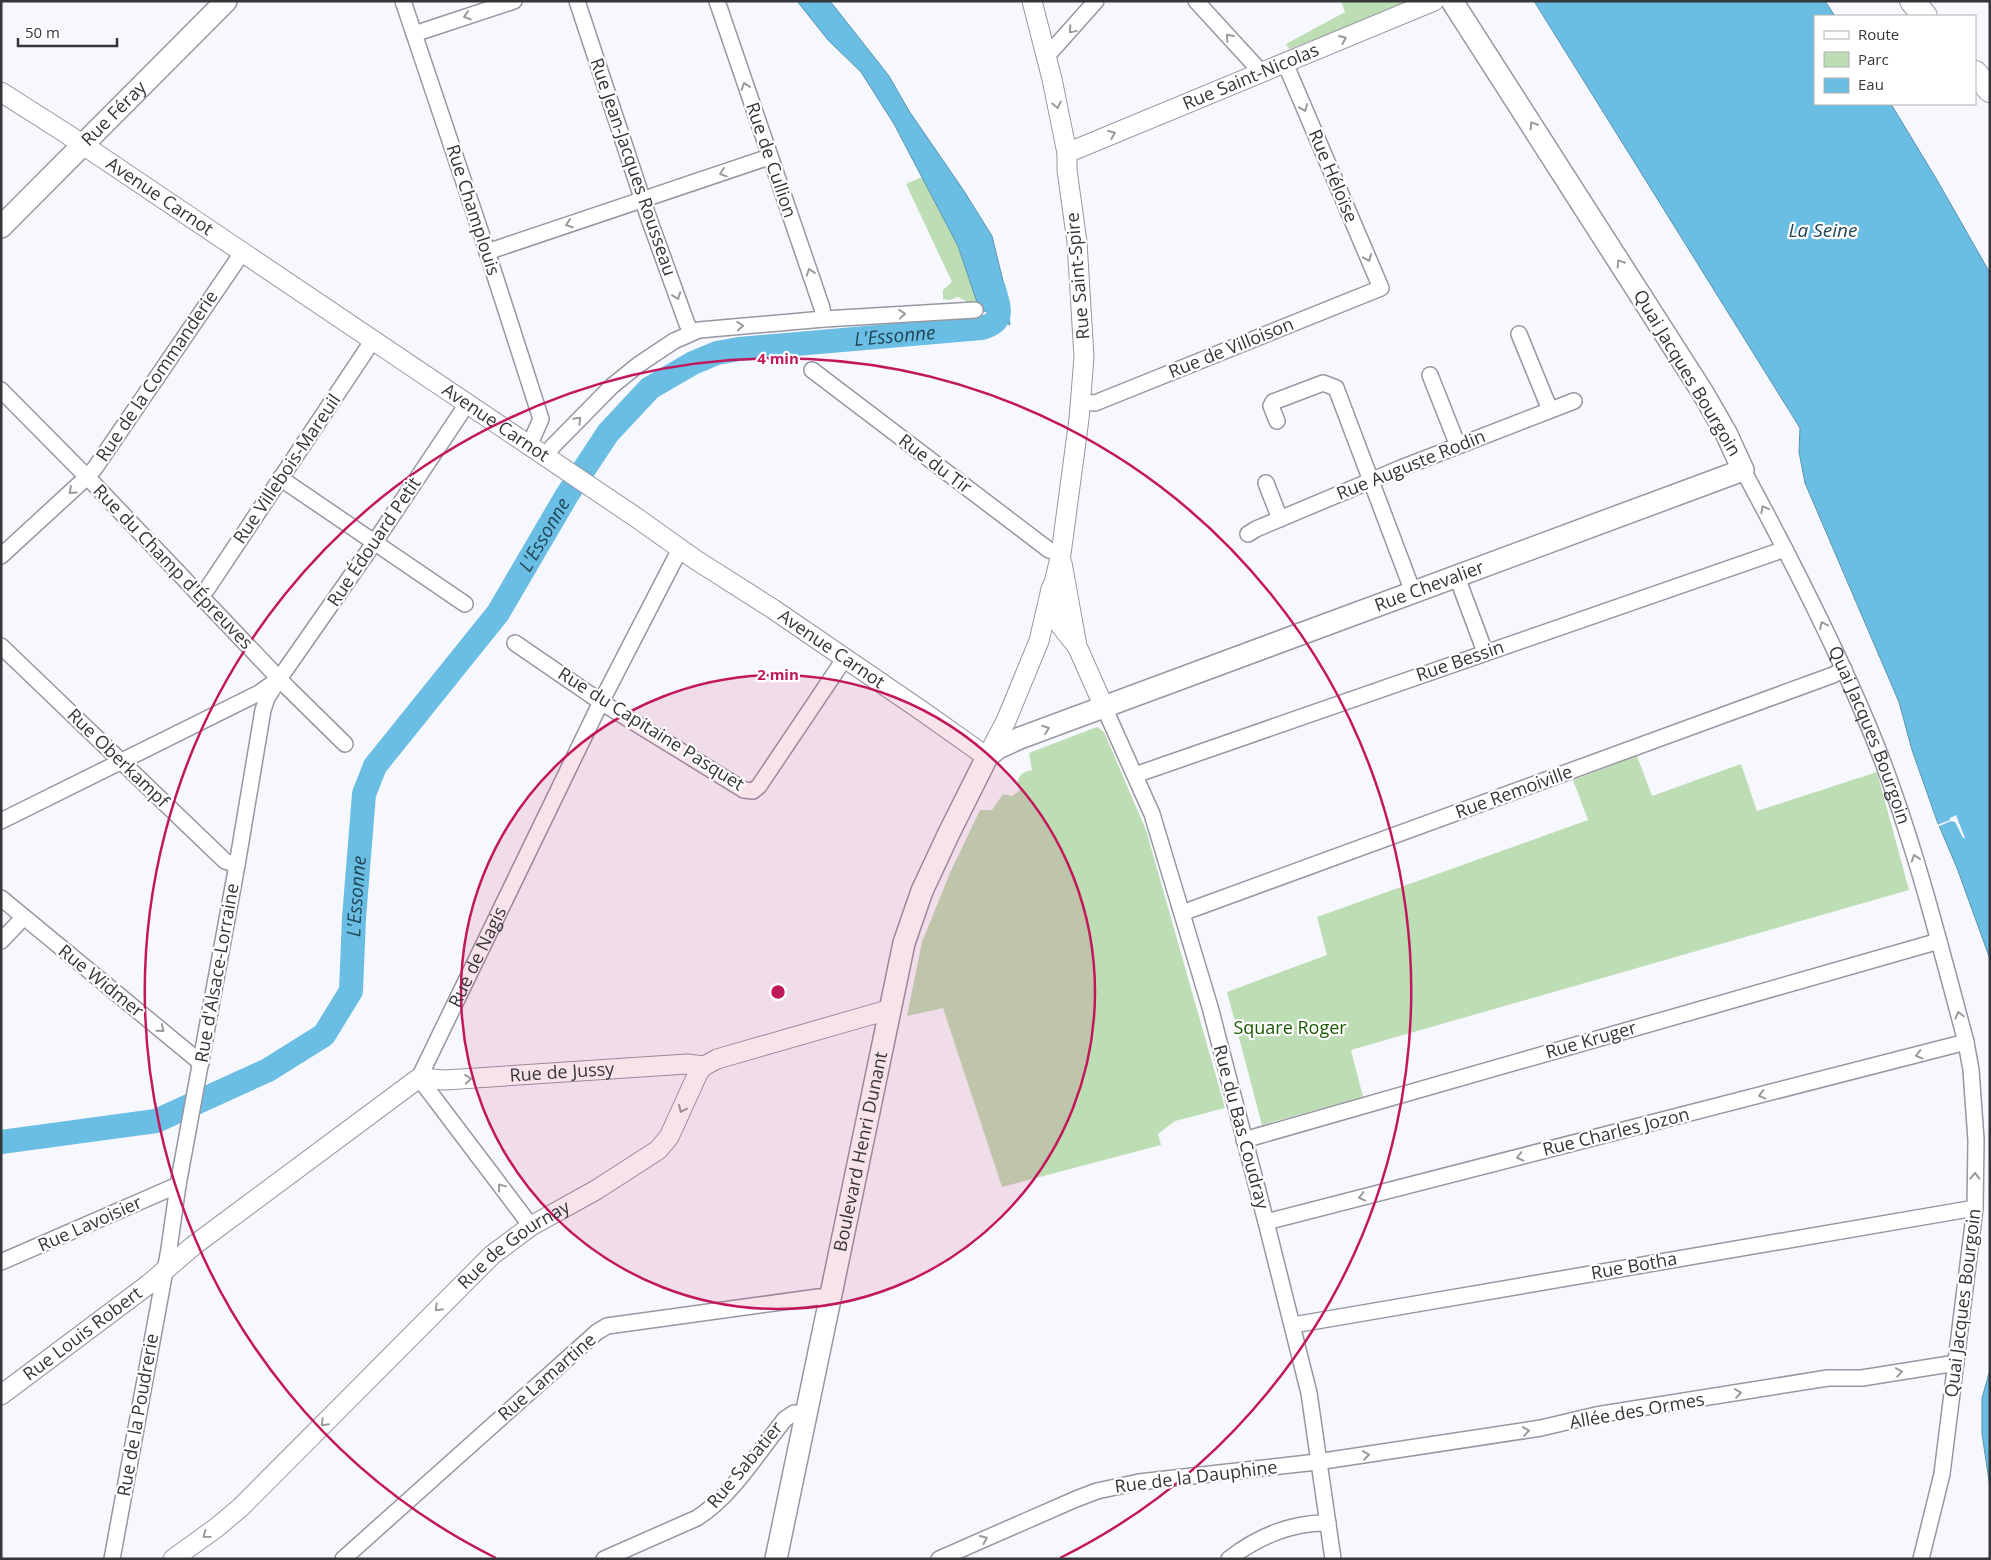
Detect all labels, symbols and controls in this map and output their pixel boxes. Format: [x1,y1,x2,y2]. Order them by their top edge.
one-way arrow [464,11,472,21]
scale bar [18,15,116,47]
legend [1814,15,1976,105]
text: 50 m [25,22,60,42]
one-way arrow [1068,24,1077,33]
text: Route [1858,24,1899,44]
one-way arrow [1226,34,1235,43]
one-way arrow [1338,35,1347,46]
street label: Rue Saint-Nicolas [1179,37,1322,115]
text: Parc [1858,49,1889,69]
street label: Rue Jean-Jacques Rousseau [585,55,683,279]
street label: Rue Féray [75,74,152,151]
text: Eau [1858,74,1884,94]
one-way arrow [741,82,751,90]
street label: Rue de Cullion [741,99,803,221]
one-way arrow [1051,100,1062,109]
one-way arrow [1298,103,1309,112]
one-way arrow [1530,122,1539,131]
street label: Rue Héloïse [1304,125,1364,226]
one-way arrow [1107,130,1116,141]
street label: Rue Champlouis [441,141,506,278]
street label: Avenue Carnot [102,151,219,240]
one-way arrow [720,167,728,177]
street label: Rue Saint-Spire [1059,212,1095,341]
water label: La Seine [1788,217,1858,243]
one-way arrow [565,219,574,229]
one-way arrow [1362,253,1372,262]
one-way arrow [1617,259,1626,268]
one-way arrow [805,268,815,277]
street label: Rue de la Commanderie [90,285,222,466]
street label: Quai Jacques Bourgoin [1629,285,1747,460]
one-way arrow [671,291,681,300]
one-way arrow [898,308,906,319]
street label: Rue de Villoison [1165,311,1297,383]
water label: L'Essonne [853,319,936,352]
one-way arrow [736,320,744,331]
text: 4 min [757,348,799,368]
street label: Avenue Carnot [438,377,554,467]
street label: Rue Villebois-Mareuil [227,389,345,548]
one-way arrow [572,417,581,426]
street label: Rue Auguste Rodin [1333,423,1489,505]
street label: Rue du Tir [894,428,977,499]
street label: Rue Édouard Petit [321,472,425,611]
street label: Rue du Champ d'Épreuves [88,479,259,654]
one-way arrow [68,486,77,495]
water label: L'Essonne [512,493,576,576]
one-way arrow [1760,505,1770,514]
street label: Rue Chevalier [1371,554,1488,617]
street label: Avenue Carnot [774,603,890,693]
one-way arrow [1819,621,1829,630]
street label: Rue Bessin [1413,634,1507,686]
street label: Quai Jacques Bourgoin [1824,642,1917,827]
street label: Rue du Capitaine Pasquet [554,661,749,795]
text: 2 min [757,664,799,684]
street label: Rue Oberkampf [63,703,175,813]
one-way arrow [1041,725,1050,735]
street label: Rue Remoiville [1452,759,1576,823]
one-way arrow [1911,854,1921,863]
water label: L'Essonne [340,855,372,937]
street label: Rue d'Alsace-Lorraine [188,881,244,1064]
street label: Rue de Nagis [442,902,511,1011]
street label: Rue Widmer [54,938,150,1022]
centre of rings [769,983,787,1001]
one-way arrow [1954,1010,1965,1019]
street label: Rue Kruger [1542,1014,1640,1063]
park label: Square Roger [1233,1015,1347,1039]
one-way arrow [155,1024,164,1033]
street label: Rue du Bas Coudray [1208,1042,1276,1212]
street label: Boulevard Henri Dunant [827,1049,892,1254]
one-way arrow [1916,1049,1924,1059]
street label: Rue de Jussy [509,1056,616,1087]
one-way arrow [464,1073,472,1084]
one-way arrow [1757,1089,1766,1100]
street label: Rue Charles Jozon [1540,1101,1692,1161]
one-way arrow [678,1104,689,1113]
one-way arrow [1515,1151,1524,1162]
one-way arrow [1970,1171,1980,1179]
one-way arrow [499,1184,507,1193]
street label: Rue Lavoisier [34,1189,146,1257]
one-way arrow [1358,1191,1367,1202]
street label: Rue de Gournay [452,1193,574,1294]
street label: Quai Jacques Bourgoin [1939,1207,1986,1399]
street label: Rue Botha [1589,1246,1679,1284]
street label: Rue Louis Robert [18,1281,146,1385]
one-way arrow [435,1302,444,1311]
street label: Rue Lamartine [492,1327,600,1425]
street label: Rue de la Poudrerie [111,1331,163,1498]
one-way arrow [1895,1367,1903,1378]
street label: Allée des Ormes [1568,1386,1706,1434]
one-way arrow [1734,1388,1742,1398]
street label: Rue Sabatier [701,1415,788,1513]
one-way arrow [321,1417,330,1426]
one-way arrow [1522,1426,1531,1436]
one-way arrow [1361,1450,1370,1460]
street label: Rue de la Dauphine [1113,1454,1279,1498]
one-way arrow [202,1529,212,1538]
one-way arrow [979,1535,988,1546]

